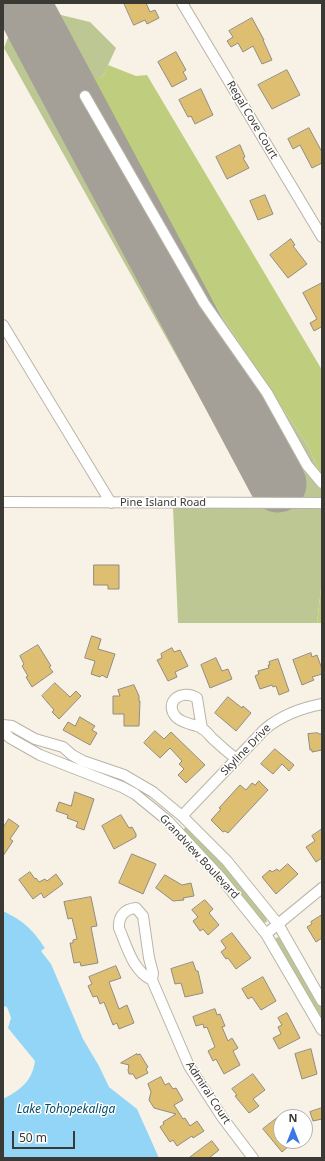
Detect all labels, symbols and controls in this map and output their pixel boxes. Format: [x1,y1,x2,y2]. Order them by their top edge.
street label: Regal Cove Court [224,79,280,161]
street label: Pine Island Road [120,496,206,510]
street label: Skyline Drive [218,722,274,778]
street label: Grandview Boulevard [157,812,241,902]
street label: Admiral Court [183,1059,233,1127]
water label: Lake Tohopekaliga [17,1103,115,1117]
north arrow [273,1109,313,1149]
text: N [289,1110,297,1125]
scale bar [14,1123,77,1149]
text: 50 m [19,1129,47,1146]

